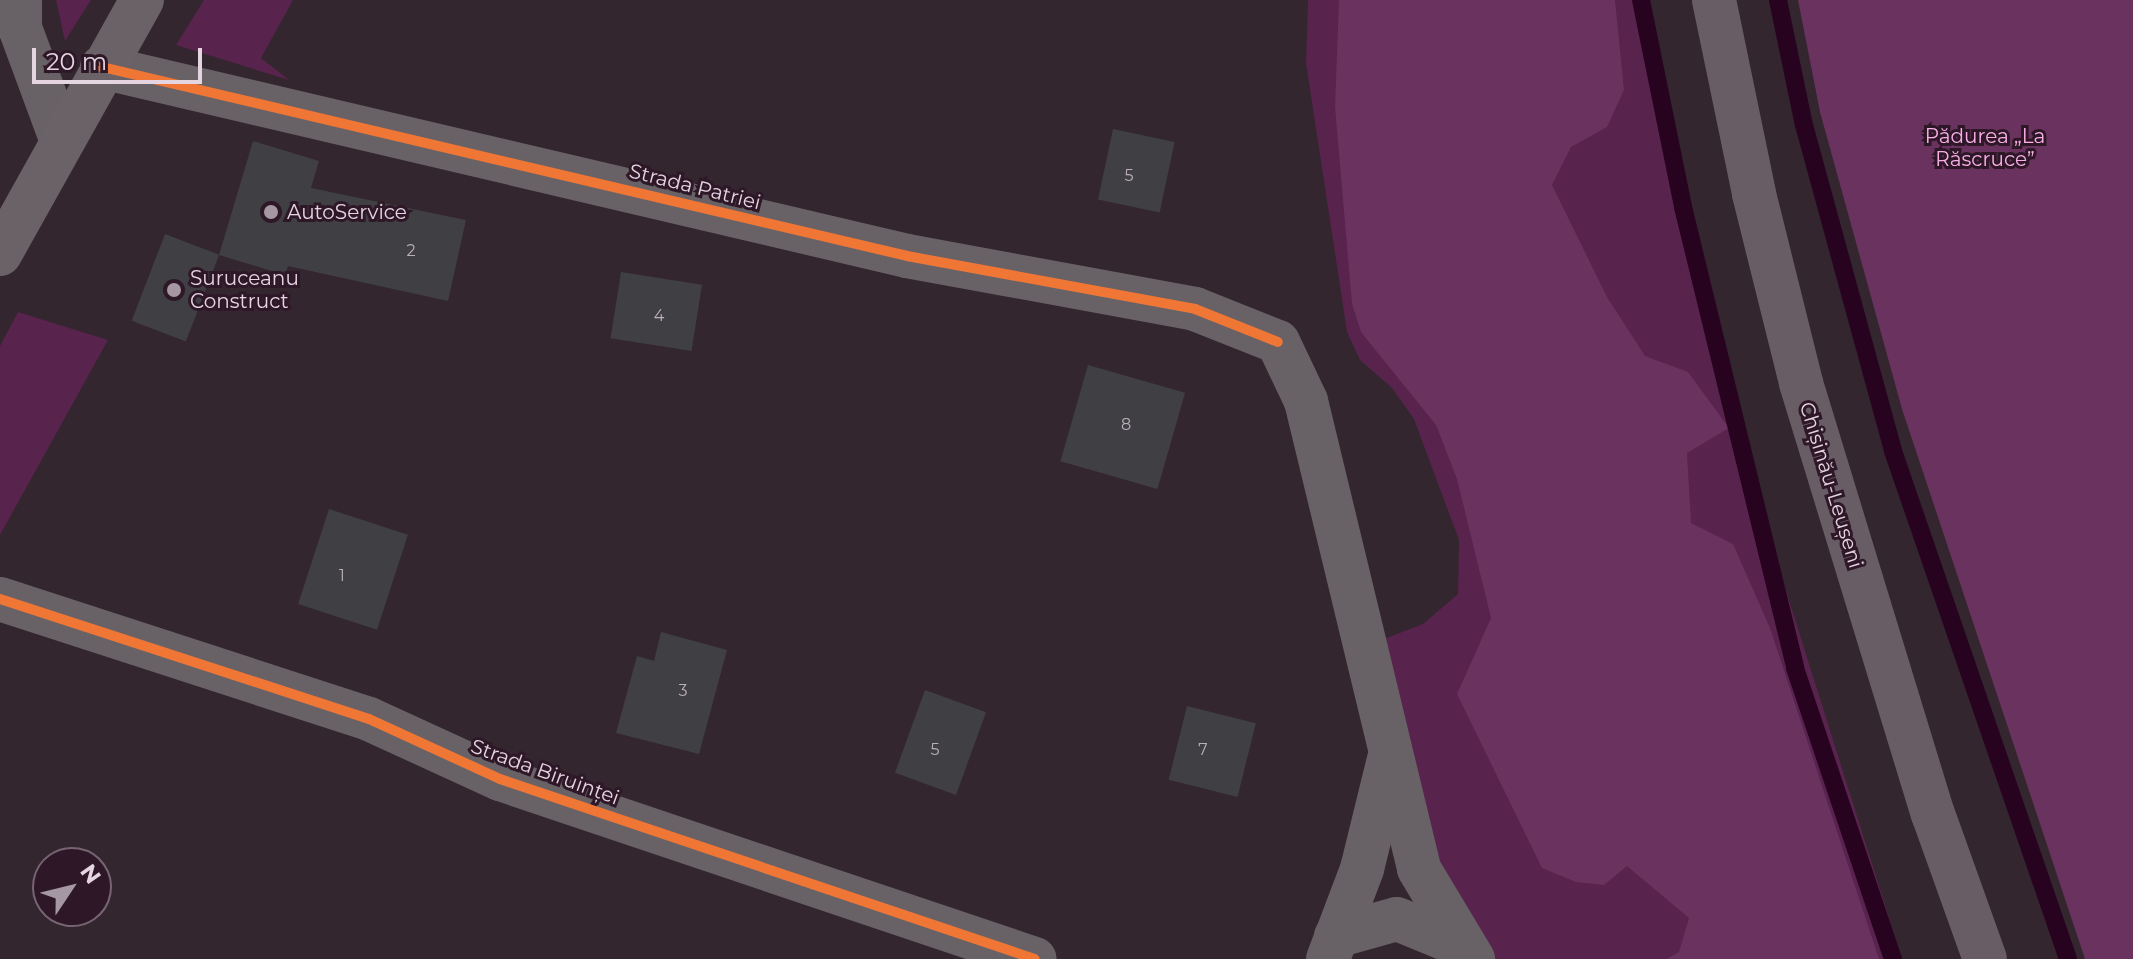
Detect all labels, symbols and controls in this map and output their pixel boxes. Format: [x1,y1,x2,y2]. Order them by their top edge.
scale bar [36,32,206,82]
text: 20 m [46,47,107,76]
park label: Pădurea „La Răscruce” [1925,125,2045,172]
street label: Strada Patriei [627,159,763,215]
house number: 5 [1124,166,1134,186]
place label: AutoService [287,200,407,224]
marker: AutoService [262,203,280,221]
house number: 2 [406,241,416,261]
place label: Suruceanu Construct [190,266,299,313]
marker: Suruceanu Construct [165,281,183,299]
house number: 4 [654,306,664,326]
street label: Chișinău-Leușeni [1794,399,1868,571]
house number: 8 [1121,415,1131,435]
house number: 1 [339,566,345,586]
house number: 3 [678,681,688,701]
street label: Strada Biruinței [468,734,622,810]
house number: 5 [930,740,940,760]
house number: 7 [1198,740,1208,760]
north arrow [32,847,112,927]
text: N [74,859,107,889]

